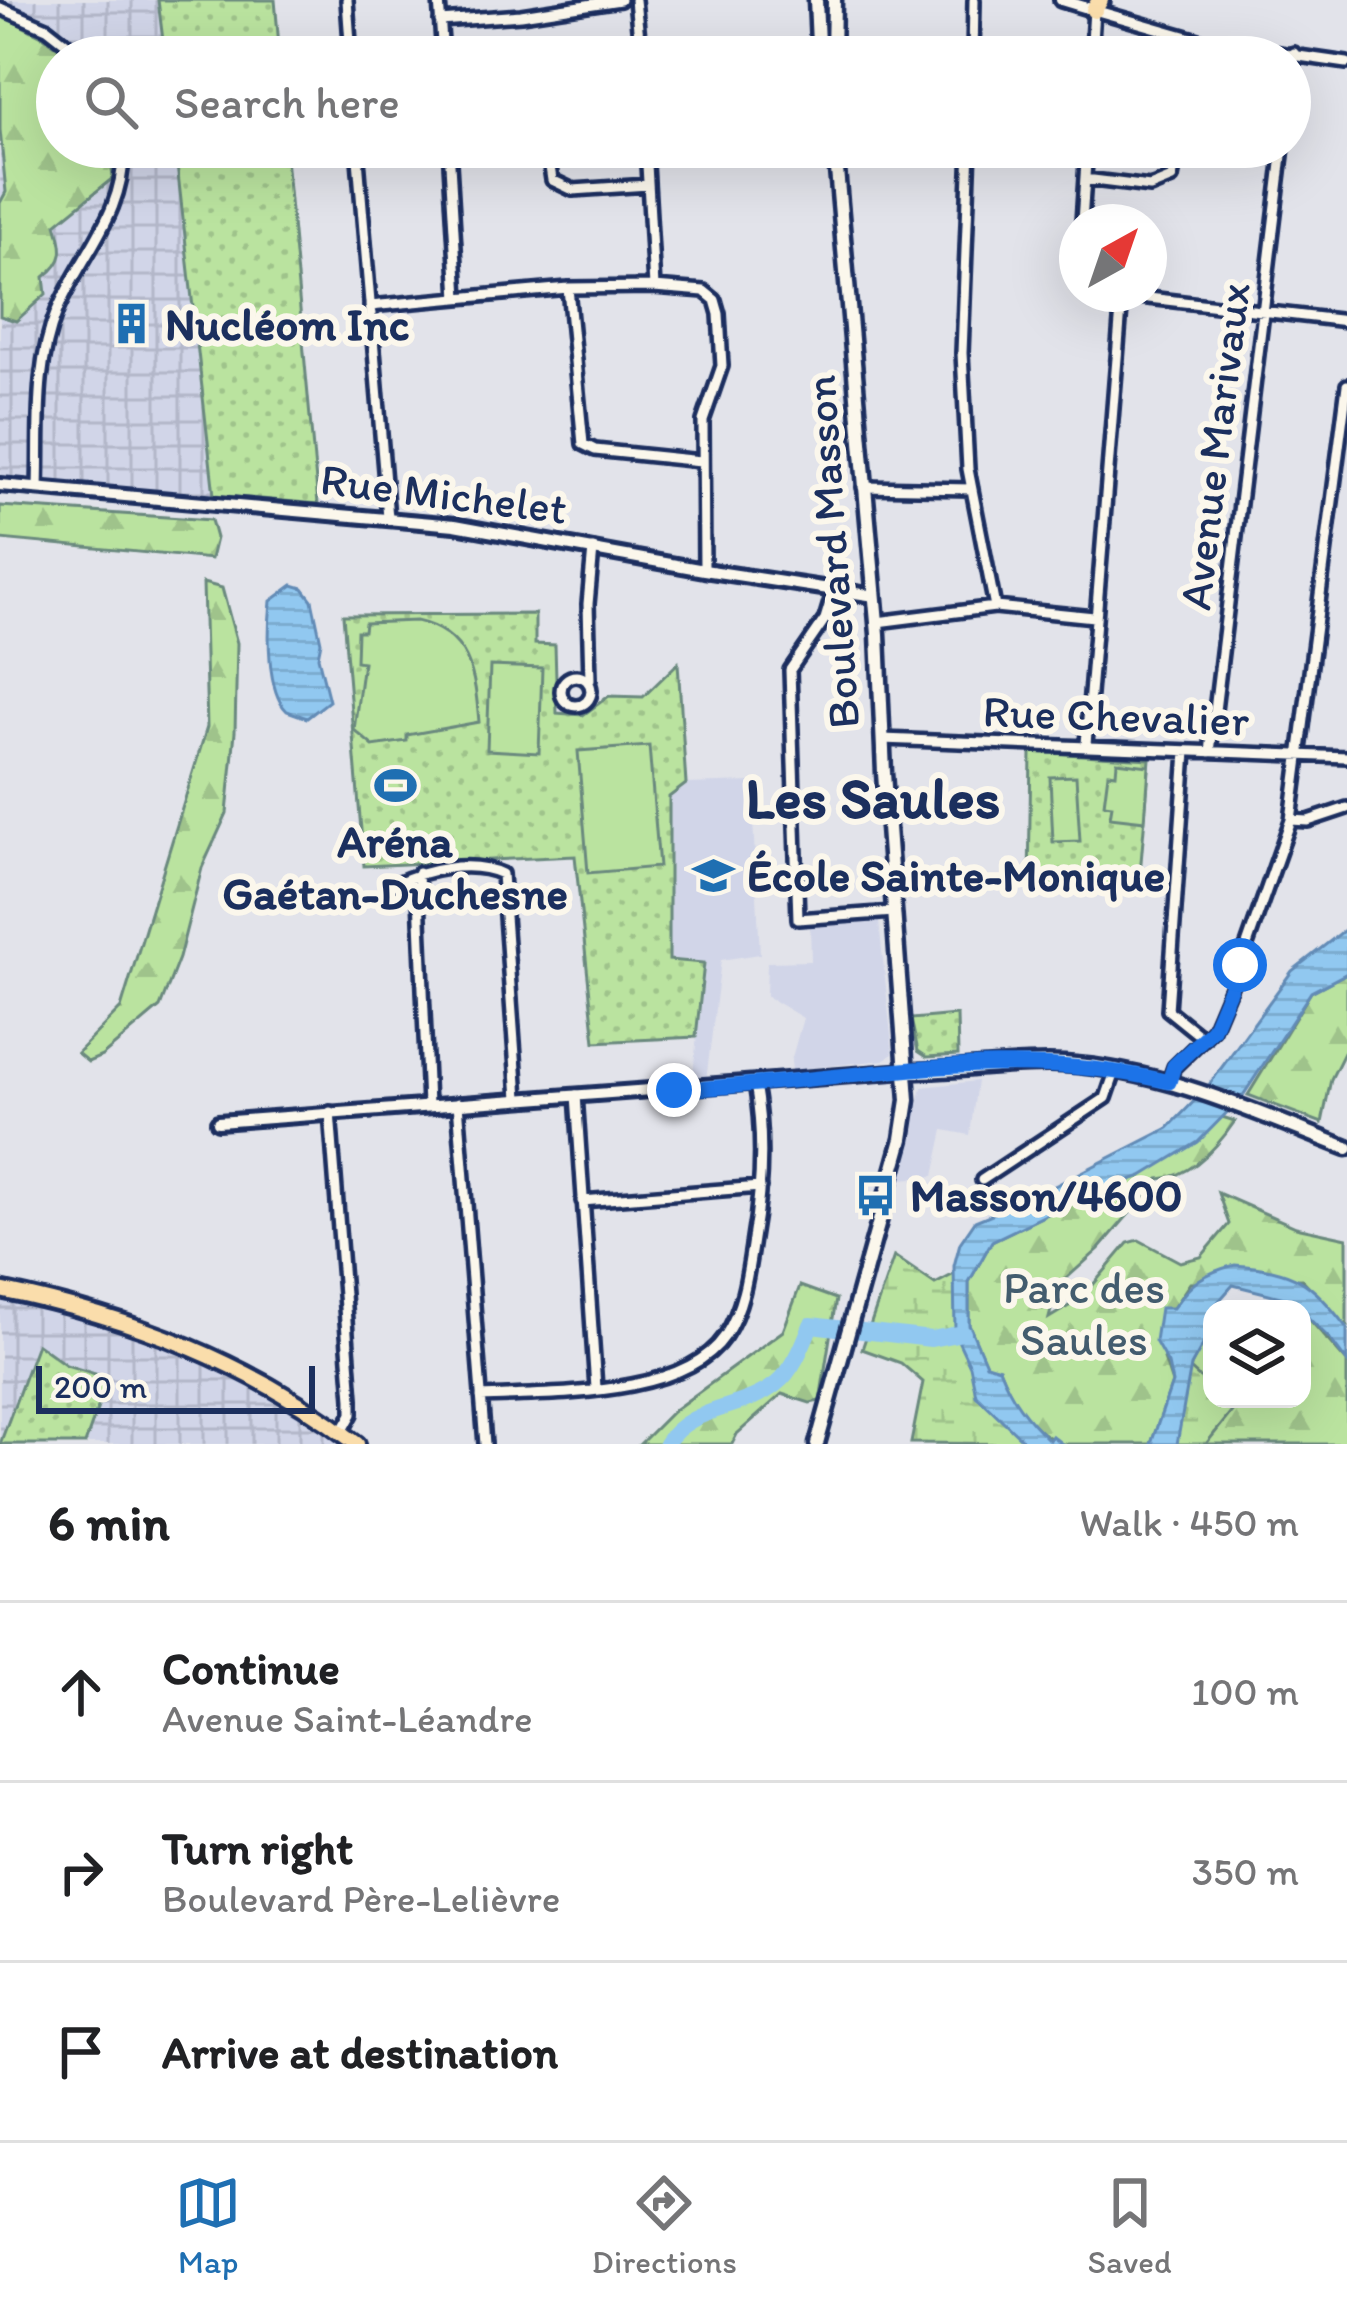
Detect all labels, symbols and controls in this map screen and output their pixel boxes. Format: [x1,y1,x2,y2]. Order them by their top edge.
search box [36,36,1311,168]
icon: search [78,69,144,135]
text: Search here [174,75,400,129]
north arrow [1059,204,1167,312]
street label: Avenue Marivaux [1167,279,1261,613]
place label: Nucléom Inc [165,297,409,351]
building icon: Nucléom Inc [108,301,154,347]
street label: Boulevard Masson [792,373,870,731]
street label: Rue Michelet [318,451,570,535]
street label: Rue Chevalier [982,683,1250,747]
sports icon: Aréna Gaétan-Duchesne [372,762,418,808]
district label: Les Saules [746,764,1000,832]
place label: Aréna Gaétan-Duchesne [222,814,568,920]
place label: École Sainte-Monique [747,848,1165,902]
school or university icon: École Sainte-Monique [690,852,736,898]
route start [1213,938,1267,992]
route end [647,1063,701,1117]
place label: Masson/4600 [910,1168,1182,1222]
bus stop icon: Masson/4600 [853,1172,899,1218]
park label: Parc des Saules [1003,1260,1165,1366]
map controls [1203,1300,1311,1408]
button: layers [1203,1300,1311,1408]
scale bar [36,1360,315,1413]
text: 200 m [54,1367,147,1406]
text: 6 min [48,1492,170,1553]
text: Walk · 450 m [1079,1499,1299,1546]
text: Continue [162,1641,340,1695]
icon: ahead [48,1659,114,1725]
text: 100 m [1191,1668,1299,1715]
text: Avenue Saint-Léandre [162,1695,533,1742]
text: Turn right [162,1821,353,1875]
icon: right [48,1839,114,1905]
text: 350 m [1192,1848,1299,1895]
text: Boulevard Père-Lelièvre [162,1875,560,1922]
icon: arrive [48,2019,114,2085]
text: Arrive at destination [162,2025,558,2079]
tab: Map [175,2170,241,2281]
tab: Directions [592,2170,737,2281]
tab: Saved [1088,2170,1172,2281]

